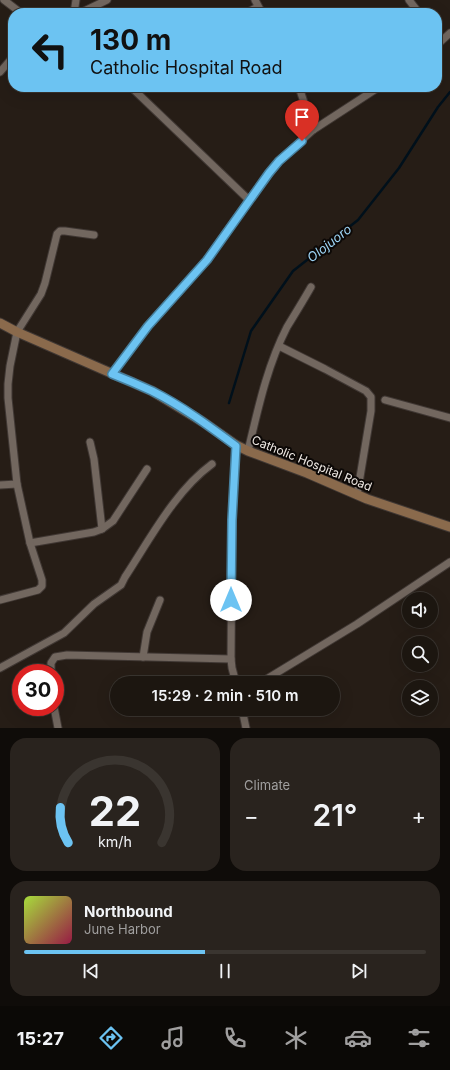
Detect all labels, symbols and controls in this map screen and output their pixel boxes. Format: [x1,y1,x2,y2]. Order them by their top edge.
text: 130 m [90,23,171,57]
icon: left [24,24,76,76]
text: Catholic Hospital Road [90,57,283,78]
pin [285,100,319,141]
icon: arrive [291,106,313,128]
water label: Olojuoro [304,221,355,265]
street label: Catholic Hospital Road [250,432,374,494]
position arrow [210,579,252,621]
map controls [402,592,438,716]
button: sound [402,592,438,628]
button: search [402,636,438,672]
speed limit sign: 30 [12,664,64,716]
button: layers [402,680,438,716]
text: 15:29 · 2 min · 510 m [152,686,298,705]
text: Climate [244,777,290,793]
text: 22 [89,785,141,835]
text: 21° [312,797,358,833]
text: − [244,803,259,829]
text: + [411,803,426,829]
text: km/h [98,832,132,849]
text: Northbound [84,902,173,921]
text: June Harbor [84,921,161,937]
icon: previous [80,960,102,982]
icon: pause [214,960,236,982]
icon: next [348,960,370,982]
icon: directions [97,1024,125,1052]
icon: music [159,1024,187,1052]
icon: phone [221,1024,249,1052]
icon: climate [282,1024,310,1052]
icon: car [344,1024,372,1052]
icon: filters [405,1024,433,1052]
text: 15:27 [17,1028,64,1049]

